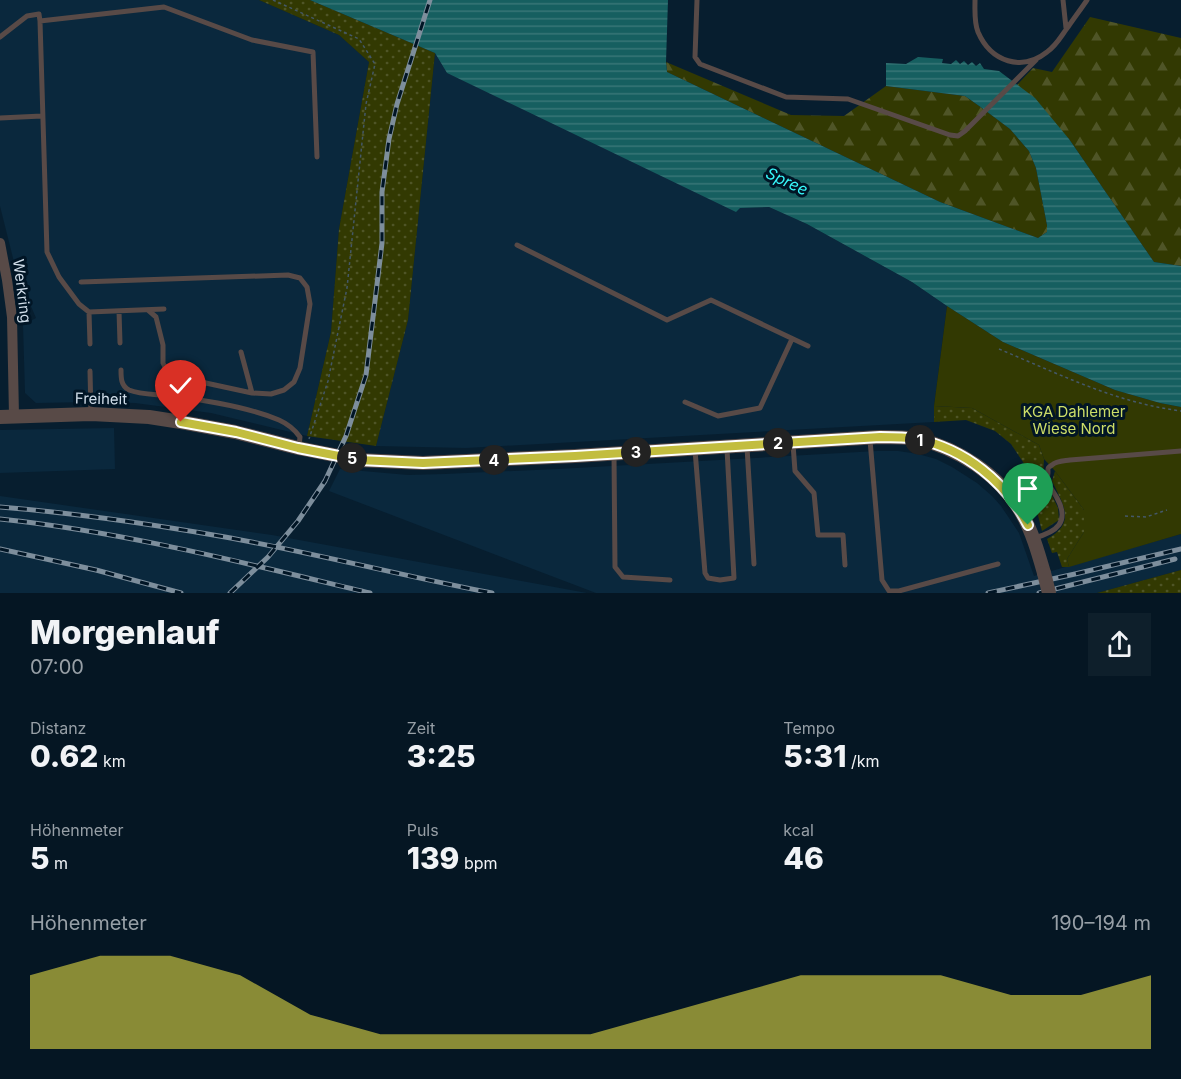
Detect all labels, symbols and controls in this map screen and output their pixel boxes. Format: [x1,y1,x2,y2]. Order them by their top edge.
water label: Spree [763,163,811,199]
street label: Werkring [9,258,36,324]
pin [155,360,206,422]
icon: check [164,369,197,402]
street label: Freiheit [75,389,127,408]
park label: KGA Dahlemer Wiese Nord [1022,402,1126,438]
pin: 1 [905,425,935,455]
pin: 2 [763,428,793,458]
text: 1 [917,430,923,450]
text: 2 [773,433,783,453]
pin: 3 [621,437,651,467]
text: 3 [631,442,641,462]
pin: 5 [337,443,367,473]
pin: 4 [479,445,509,475]
text: 5 [347,448,357,468]
text: 4 [489,450,499,470]
pin [1002,463,1053,525]
icon: arrive [1011,472,1044,505]
text: Morgenlauf [30,612,220,652]
button: share [1088,613,1151,676]
text: 07:00 [30,655,84,679]
text: Distanz [30,718,86,738]
text: Zeit [407,718,435,738]
text: Tempo [783,718,835,738]
text: 0.62 [30,738,98,774]
text: 3:25 [407,738,476,774]
text: 5:31 [783,738,846,774]
text: km [98,751,126,771]
text: /km [846,751,879,771]
text: Höhenmeter [30,820,124,840]
text: Puls [407,820,439,840]
text: kcal [783,820,814,840]
text: 5 [30,840,50,876]
text: 139 [407,840,459,876]
text: 46 [783,840,824,876]
text: m [50,853,68,873]
text: bpm [459,853,498,873]
text: Höhenmeter [30,911,147,935]
text: 190–194 m [1051,911,1151,935]

